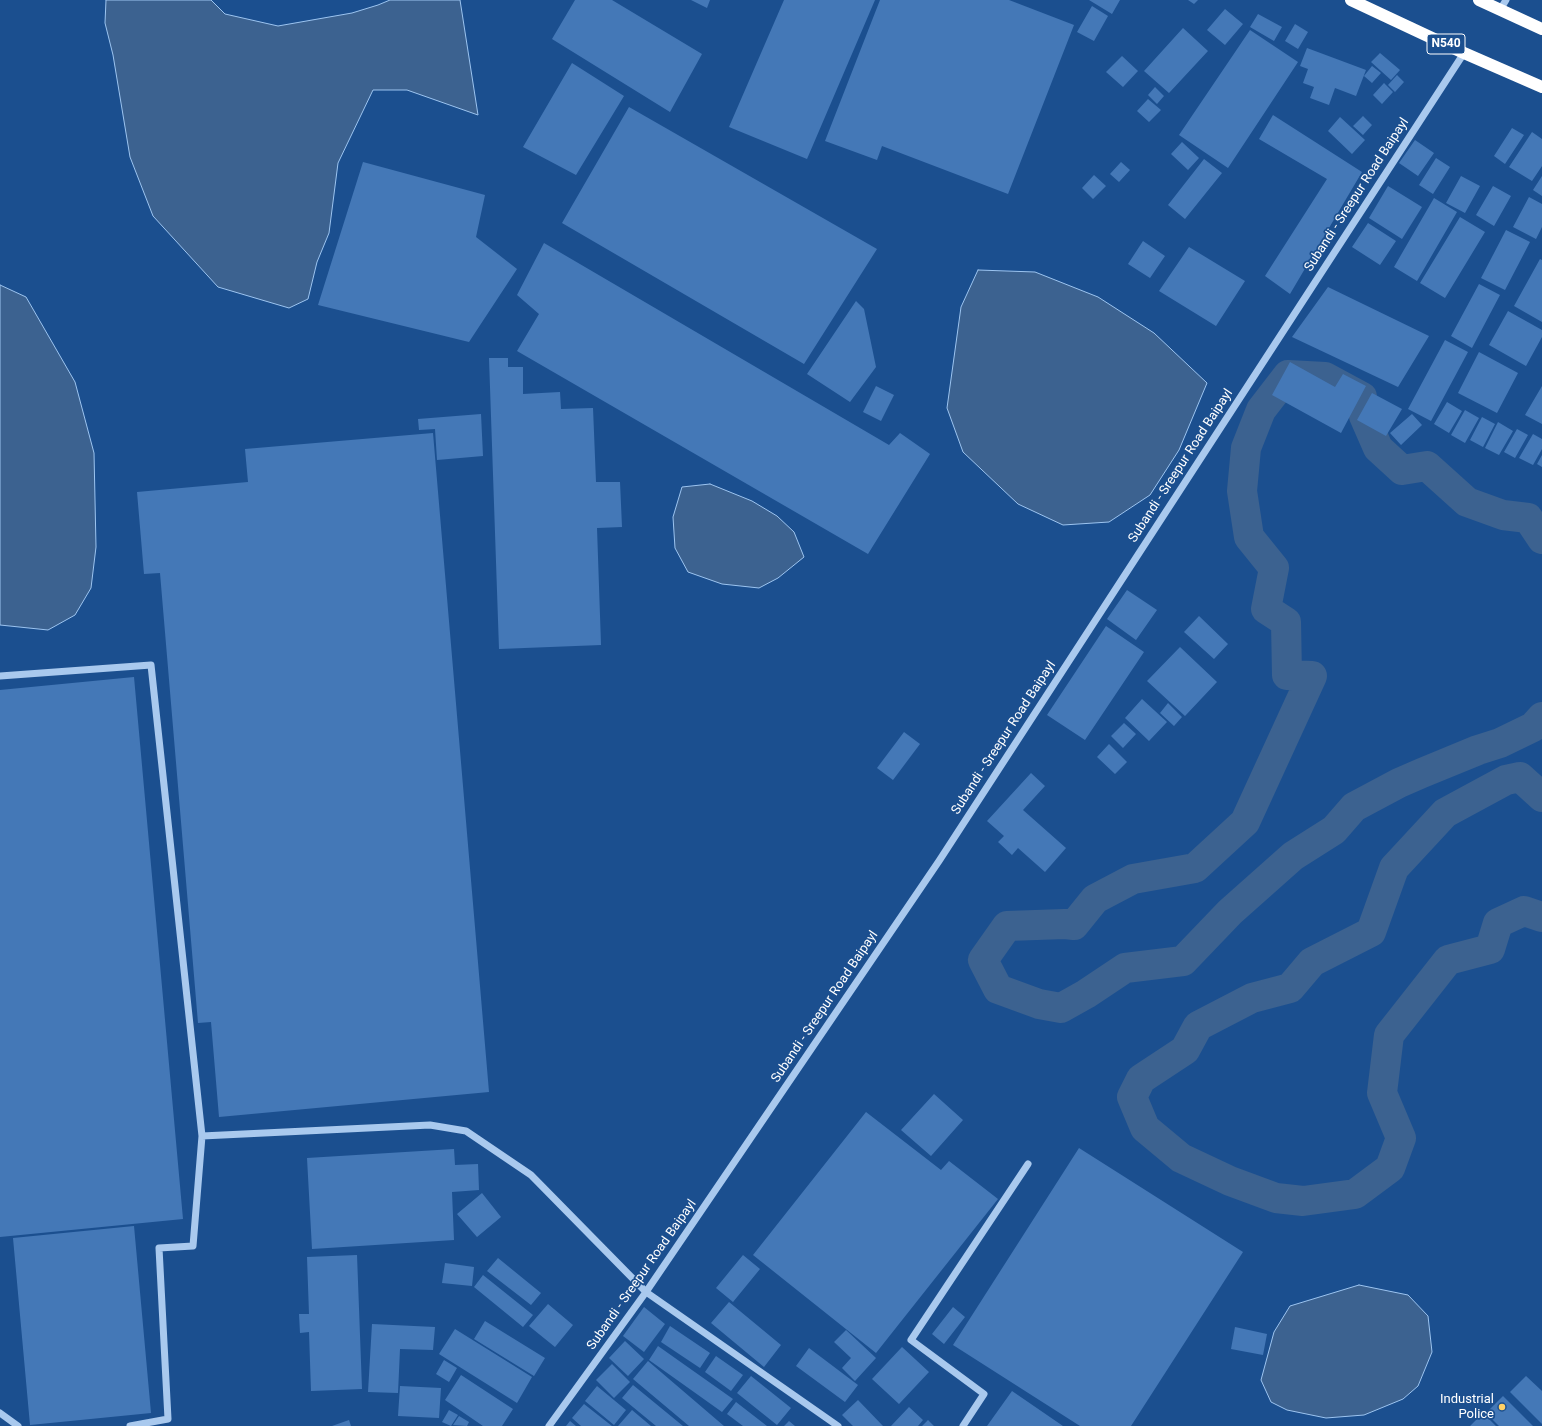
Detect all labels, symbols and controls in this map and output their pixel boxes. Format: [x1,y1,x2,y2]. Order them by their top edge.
road number: N540 [1427,34,1465,54]
street label: Subandi - Sreepur Road Baipayl [1301,115,1413,275]
street label: Subandi - Sreepur Road Baipayl [1125,386,1237,546]
street label: Subandi - Sreepur Road Baipayl [948,658,1060,818]
street label: Subandi - Sreepur Road Baipayl [768,928,882,1086]
street label: Subandi - Sreepur Road Baipayl [584,1197,700,1353]
place label: Industrial Police [1440,1392,1494,1423]
marker: Industrial Police [1497,1402,1507,1412]

